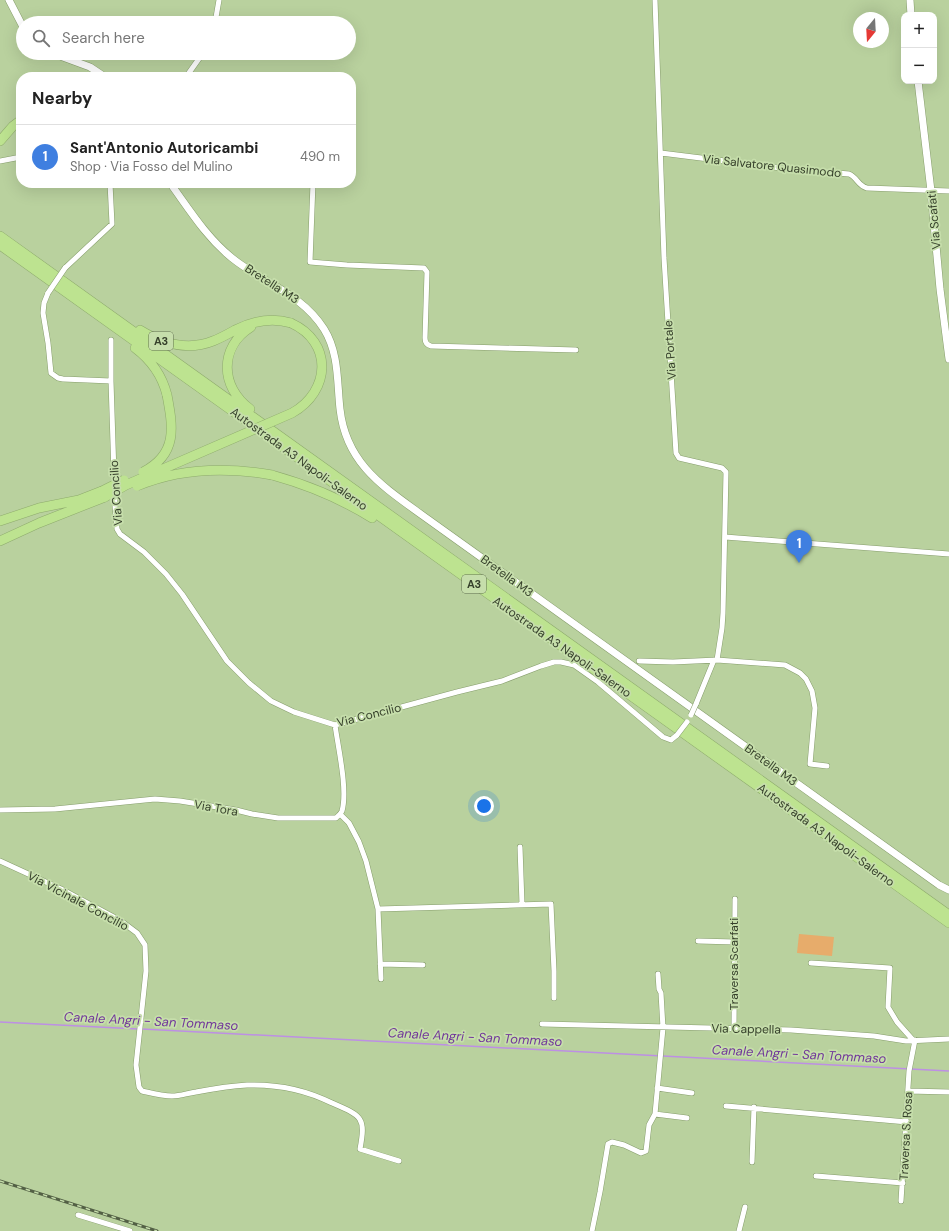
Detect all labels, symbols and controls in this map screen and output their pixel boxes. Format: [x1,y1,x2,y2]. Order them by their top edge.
north arrow [853,12,889,48]
map controls [901,12,937,84]
button: + [901,12,937,48]
search box [16,16,356,60]
icon: search [30,27,52,49]
text: Search here [62,28,145,48]
button: − [901,48,937,84]
text: Nearby [32,87,92,109]
text: Sant'Antonio Autoricambi [70,138,258,158]
text: 1 [43,148,47,165]
text: 490 m [300,148,340,165]
street label: Via Salvatore Quasimodo [702,151,842,181]
text: Shop · Via Fosso del Mulino [70,158,233,175]
street label: Via Scafati [923,190,945,250]
street label: Bretella M3 [242,260,302,308]
street label: Via Portale [660,320,680,380]
road number: A3 [149,332,173,350]
street label: Autostrada A3 Napoli-Salerno [227,404,371,514]
street label: Via Concilio [106,460,126,526]
pin: 1 [786,530,812,563]
street label: Bretella M3 [477,551,537,601]
road number: A3 [462,575,486,593]
street label: Autostrada A3 Napoli-Salerno [489,593,635,701]
street label: Via Concilio [335,699,403,731]
street label: Bretella M3 [741,740,801,790]
street label: Autostrada A3 Napoli-Salerno [754,780,898,890]
street label: Via Tora [193,796,239,820]
your location [474,796,494,816]
street label: Via Vicinale Concilio [25,868,131,934]
street label: Traversa Scarfati [726,918,742,1010]
water label: Canale Angri - San Tommaso [63,1008,239,1034]
street label: Via Cappella [711,1020,781,1038]
water label: Canale Angri - San Tommaso [387,1024,563,1050]
water label: Canale Angri - San Tommaso [711,1041,887,1067]
street label: Traversa S. Rosa [896,1091,916,1181]

